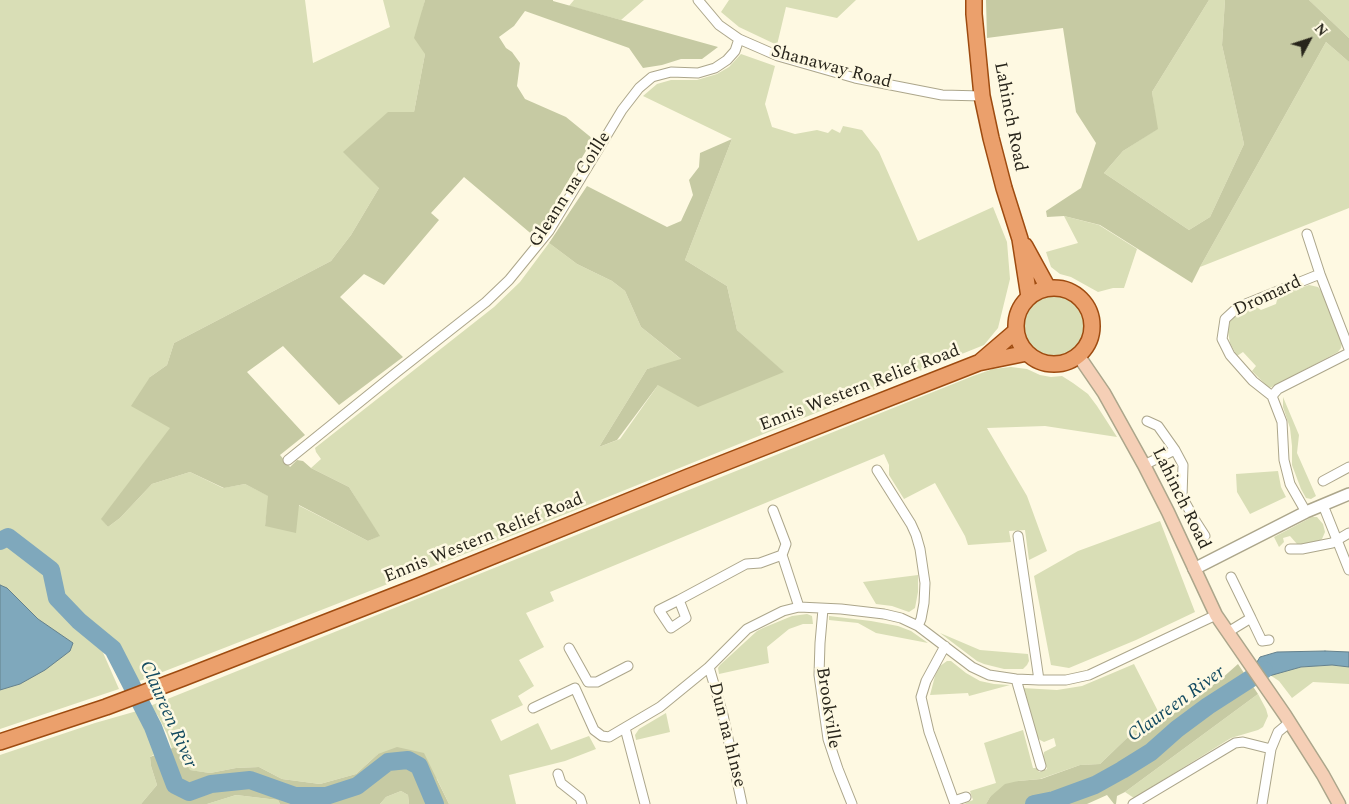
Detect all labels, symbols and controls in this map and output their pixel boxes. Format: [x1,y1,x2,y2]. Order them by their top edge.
north arrow [1284,15,1334,65]
text: N [1309,19,1333,41]
street label: Shanaway Road [768,42,894,94]
street label: Lahinch Road [988,61,1030,173]
street label: Gleann na Coille [526,128,616,252]
street label: Dromard [1231,272,1305,322]
street label: Ennis Western Relief Road [757,341,963,437]
street label: Lahinch Road [1146,444,1214,554]
street label: Ennis Western Relief Road [381,489,587,589]
water label: Claureen River [133,658,201,772]
water label: Claureen River [1124,662,1230,748]
street label: Brookville [810,666,844,750]
street label: Dun na hInse [703,680,749,790]

